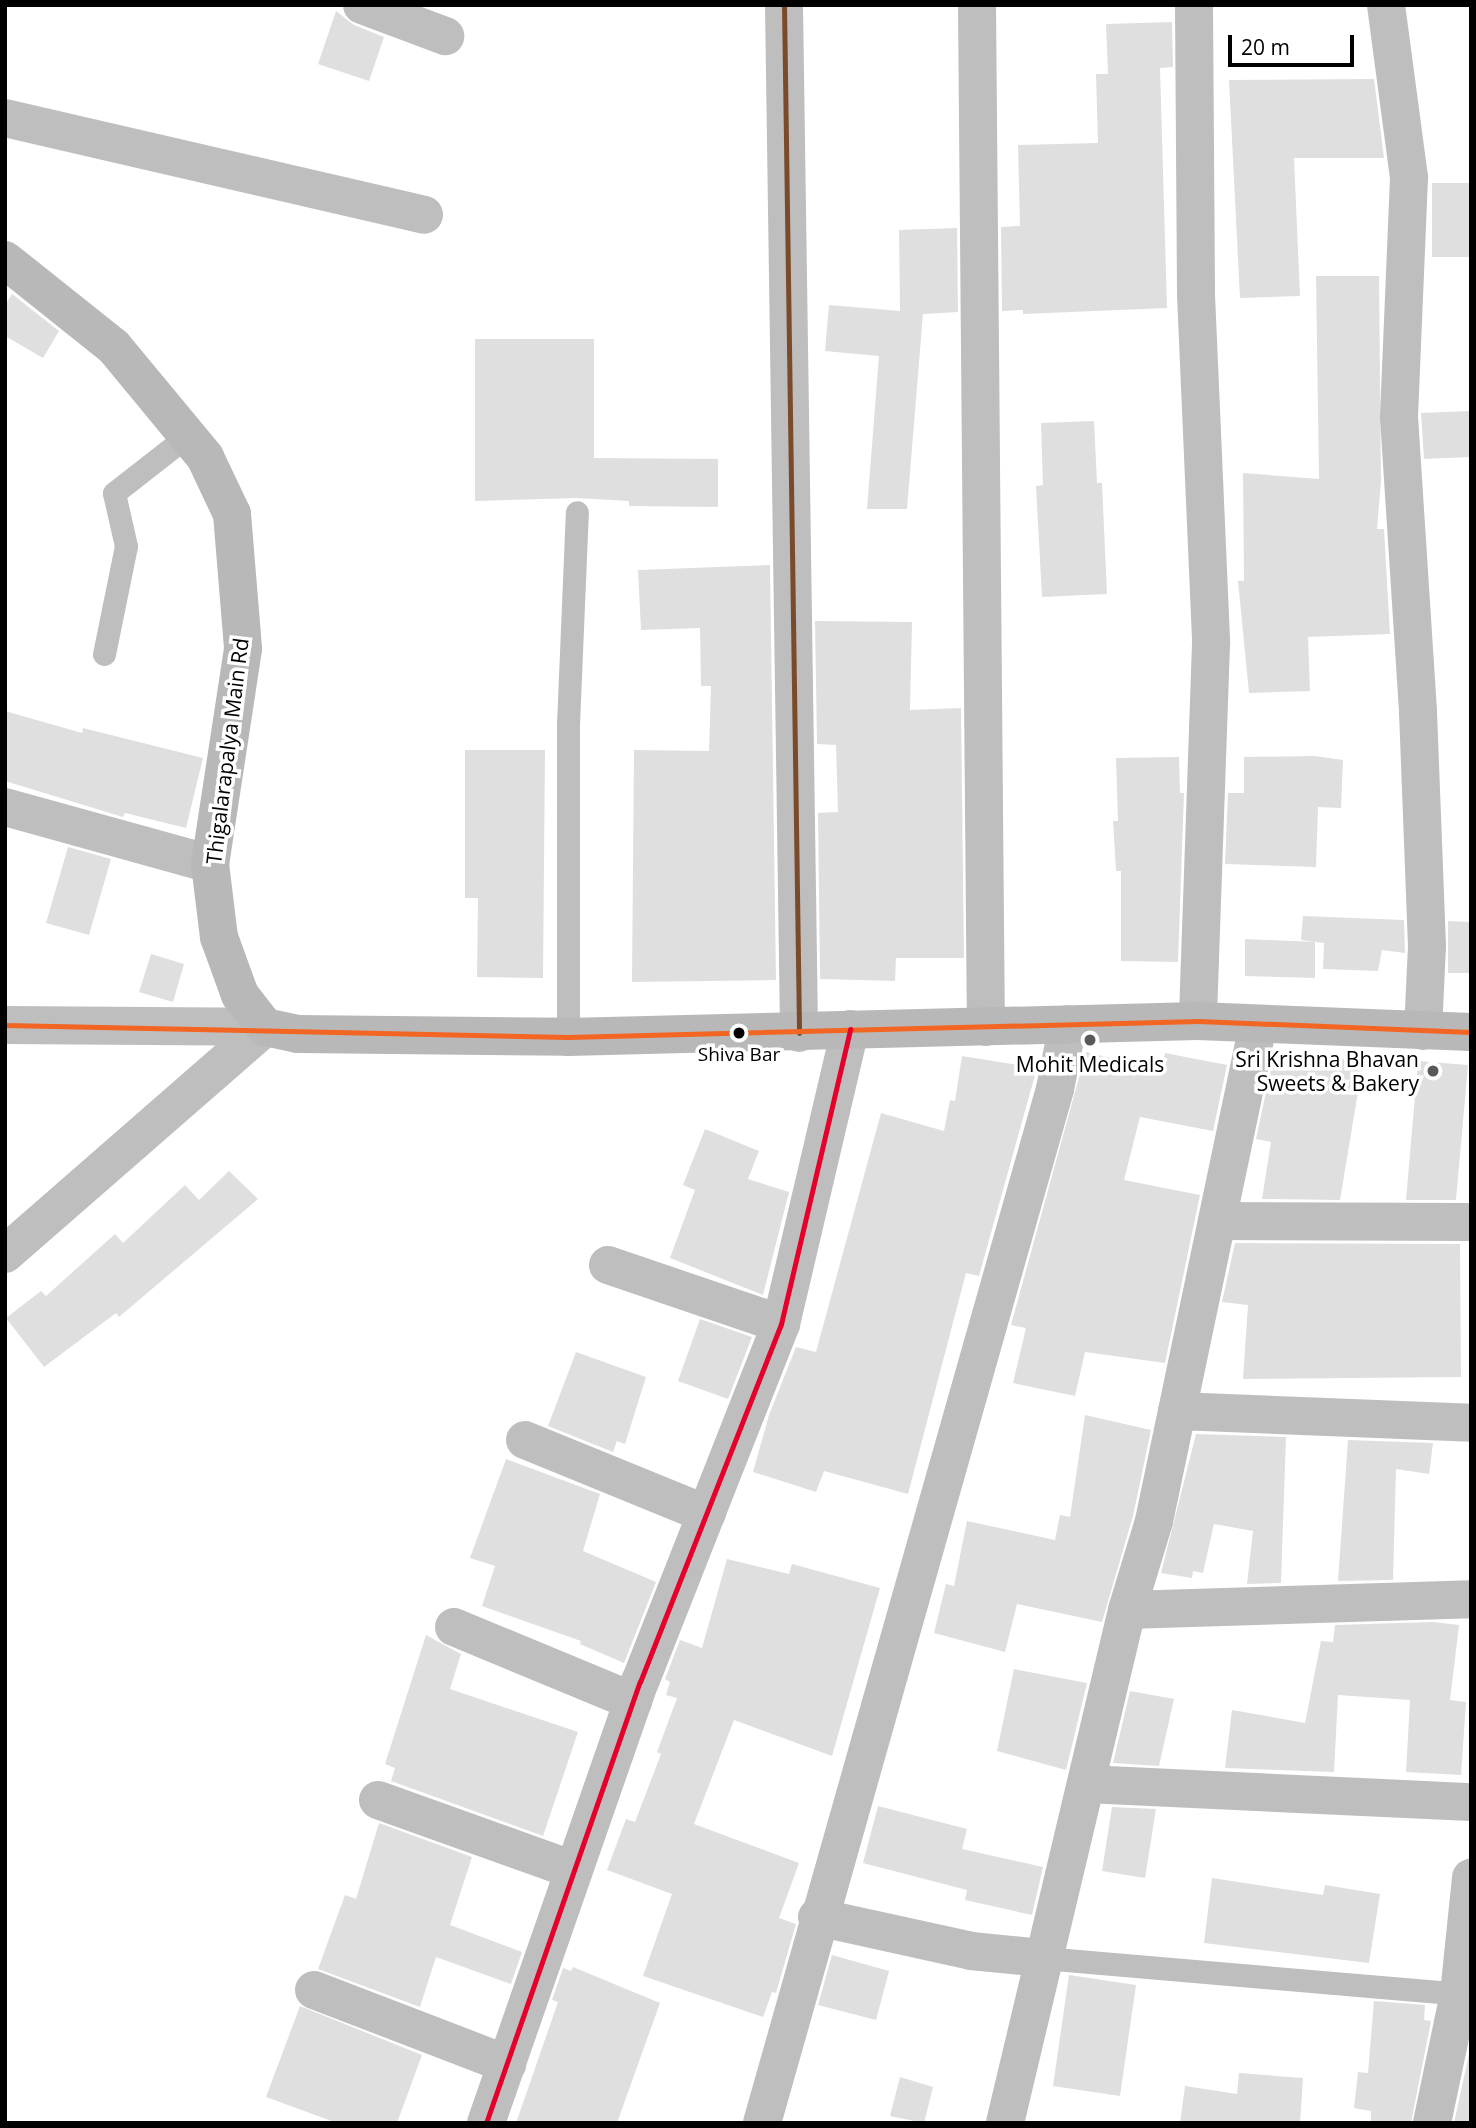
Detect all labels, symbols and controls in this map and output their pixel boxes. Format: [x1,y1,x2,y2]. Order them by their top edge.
scale bar [1231,21,1357,65]
text: 20 m [1241,33,1290,61]
street label: Thigalarapalya Main Rd [201,637,253,865]
marker: Shiva Bar [732,1026,746,1040]
marker: Mohit Medicals [1082,1032,1098,1048]
place label: Shiva Bar [698,1044,780,1066]
place label: Sri Krishna Bhavan Sweets & Bakery [1235,1046,1419,1096]
place label: Mohit Medicals [1016,1051,1164,1077]
marker: Sri Krishna Bhavan Sweets & Bakery [1425,1063,1441,1079]

